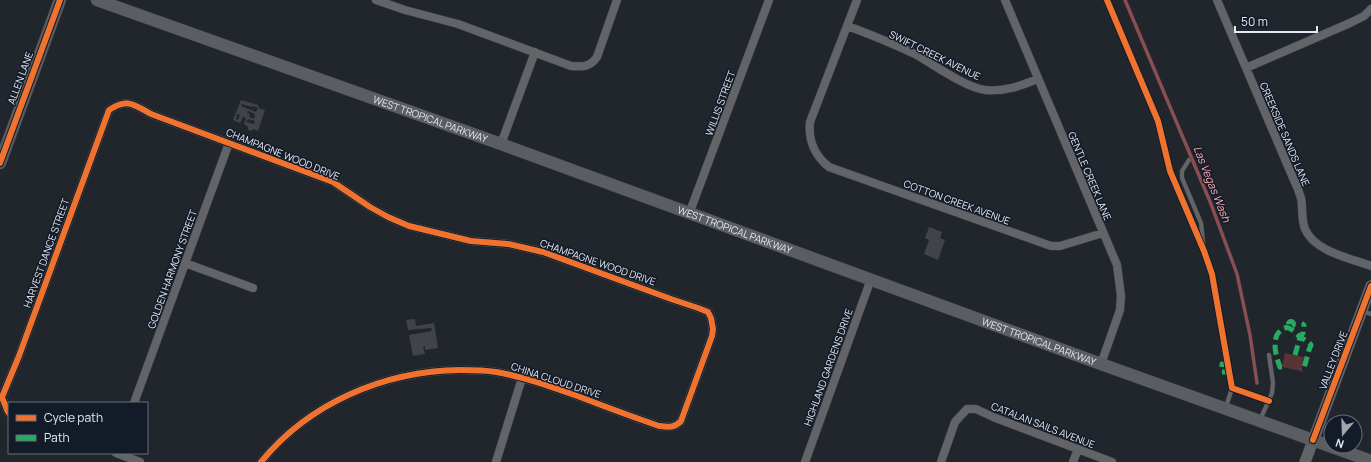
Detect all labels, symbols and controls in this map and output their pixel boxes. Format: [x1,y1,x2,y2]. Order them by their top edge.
scale bar [1235,8,1317,34]
text: 50 m [1241,13,1268,30]
street label: SWIFT CREEK AVENUE [887,27,983,83]
street label: ALLEN LANE [4,49,36,106]
street label: WILLIS STREET [702,69,738,137]
street label: CREEKSIDE SANDS LANE [1257,80,1313,188]
street label: WEST TROPICAL PARKWAY [371,92,490,146]
street label: CHAMPAGNE WOOD DRIVE [224,125,342,183]
street label: GENTLE CREEK LANE [1065,130,1115,223]
water label: Las Vegas Wash [1190,143,1235,225]
street label: COTTON CREEK AVENUE [902,176,1012,228]
street label: HARVEST DANCE STREET [20,196,72,309]
street label: WEST TROPICAL PARKWAY [676,202,794,257]
street label: GOLDEN HARMONY STREET [144,208,200,330]
street label: CHAMPAGNE WOOD DRIVE [538,236,658,288]
street label: HIGHLAND GARDENS DRIVE [800,306,856,428]
street label: WEST TROPICAL PARKWAY [980,314,1099,369]
street label: VALLEY DRIVE [1315,328,1351,391]
street label: CHINA CLOUD DRIVE [509,359,603,401]
street label: CATALAN SAILS AVENUE [989,399,1097,451]
legend [8,402,148,454]
text: Cycle path [44,409,103,426]
north arrow [1323,414,1363,454]
text: Path [44,429,70,446]
text: N [1333,436,1346,452]

